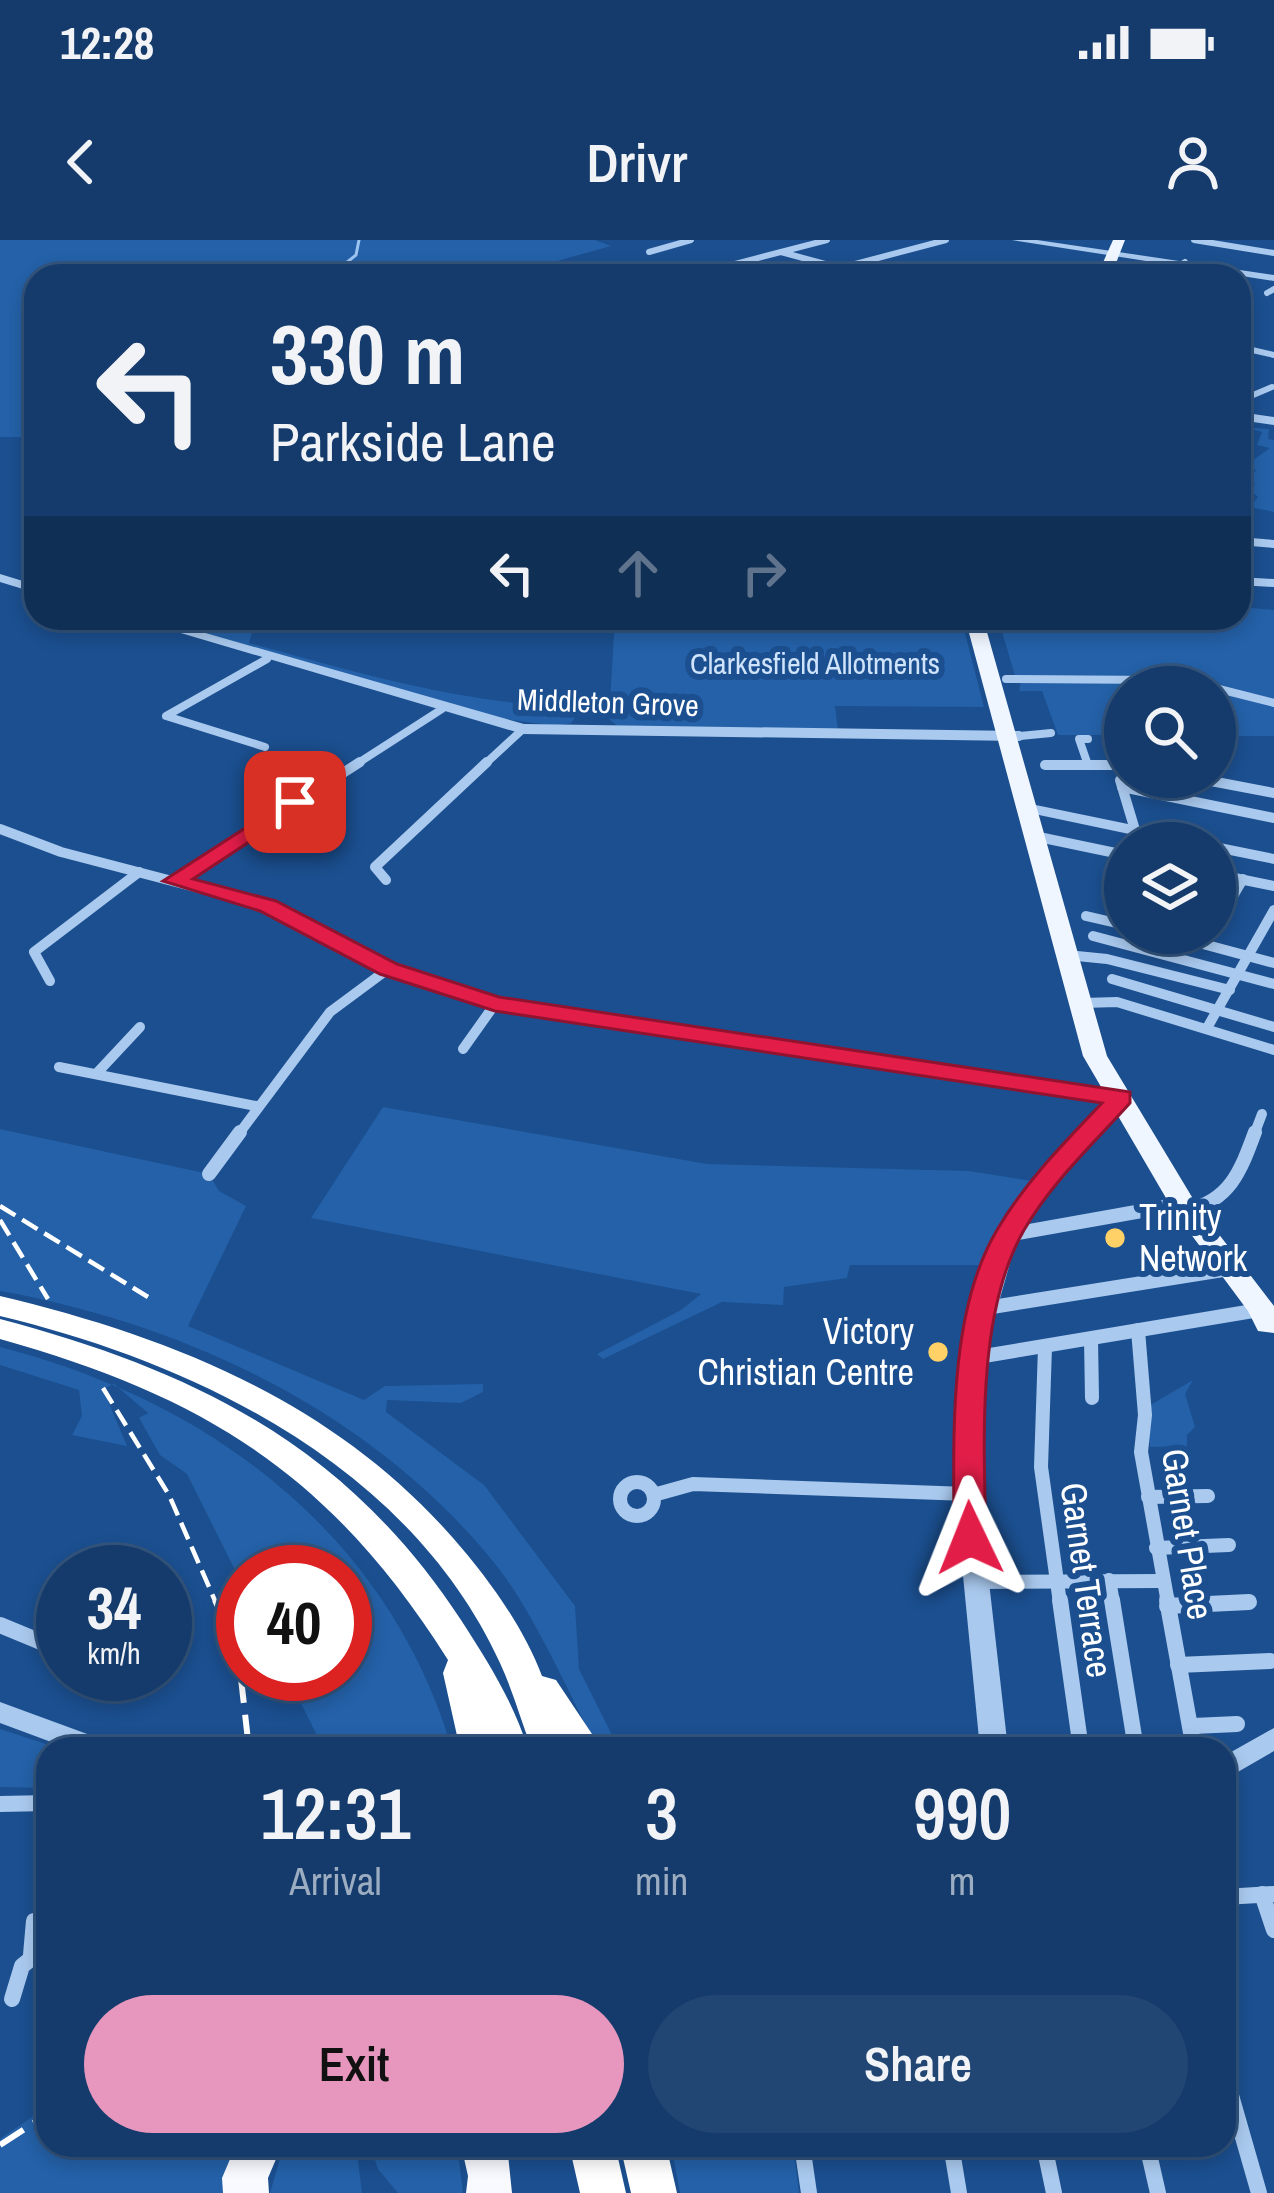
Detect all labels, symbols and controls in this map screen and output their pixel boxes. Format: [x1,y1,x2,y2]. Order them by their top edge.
text: 12:28 [60,12,154,73]
text: Drivr [587,126,687,199]
icon: back [48,129,114,195]
icon: person [1160,129,1226,195]
text: 330 m [270,297,465,410]
icon: left [72,312,228,468]
text: Parkside Lane [270,405,556,478]
icon: left [479,540,545,606]
icon: ahead [605,540,671,606]
icon: right [731,540,797,606]
park label: Clarkesfield Allotments [690,643,940,683]
map controls [1104,666,1236,954]
button: search [1104,666,1236,798]
street label: Middleton Grove [516,679,700,725]
pin [244,751,346,853]
icon: arrive [262,769,328,835]
button: layers [1104,822,1236,954]
place label: Trinity Network [1139,1193,1247,1282]
marker: Trinity Network [1102,1225,1128,1251]
place label: Victory Christian Centre [697,1307,914,1396]
marker: Victory Christian Centre [925,1339,951,1365]
street label: Garnet Place [1151,1445,1225,1623]
position arrow [907,1475,1033,1601]
street label: Garnet Terrace [1050,1479,1124,1681]
speed limit sign: 40 [216,1545,372,1701]
text: 34 [87,1567,141,1648]
text: km/h [87,1633,141,1673]
text: 12:31 [261,1764,410,1861]
text: 3 [645,1764,678,1861]
text: 990 [913,1764,1011,1861]
text: Arrival [289,1855,382,1907]
text: min [635,1855,688,1907]
text: m [949,1855,975,1907]
button: Exit [84,1995,624,2133]
button: Share [648,1995,1188,2133]

